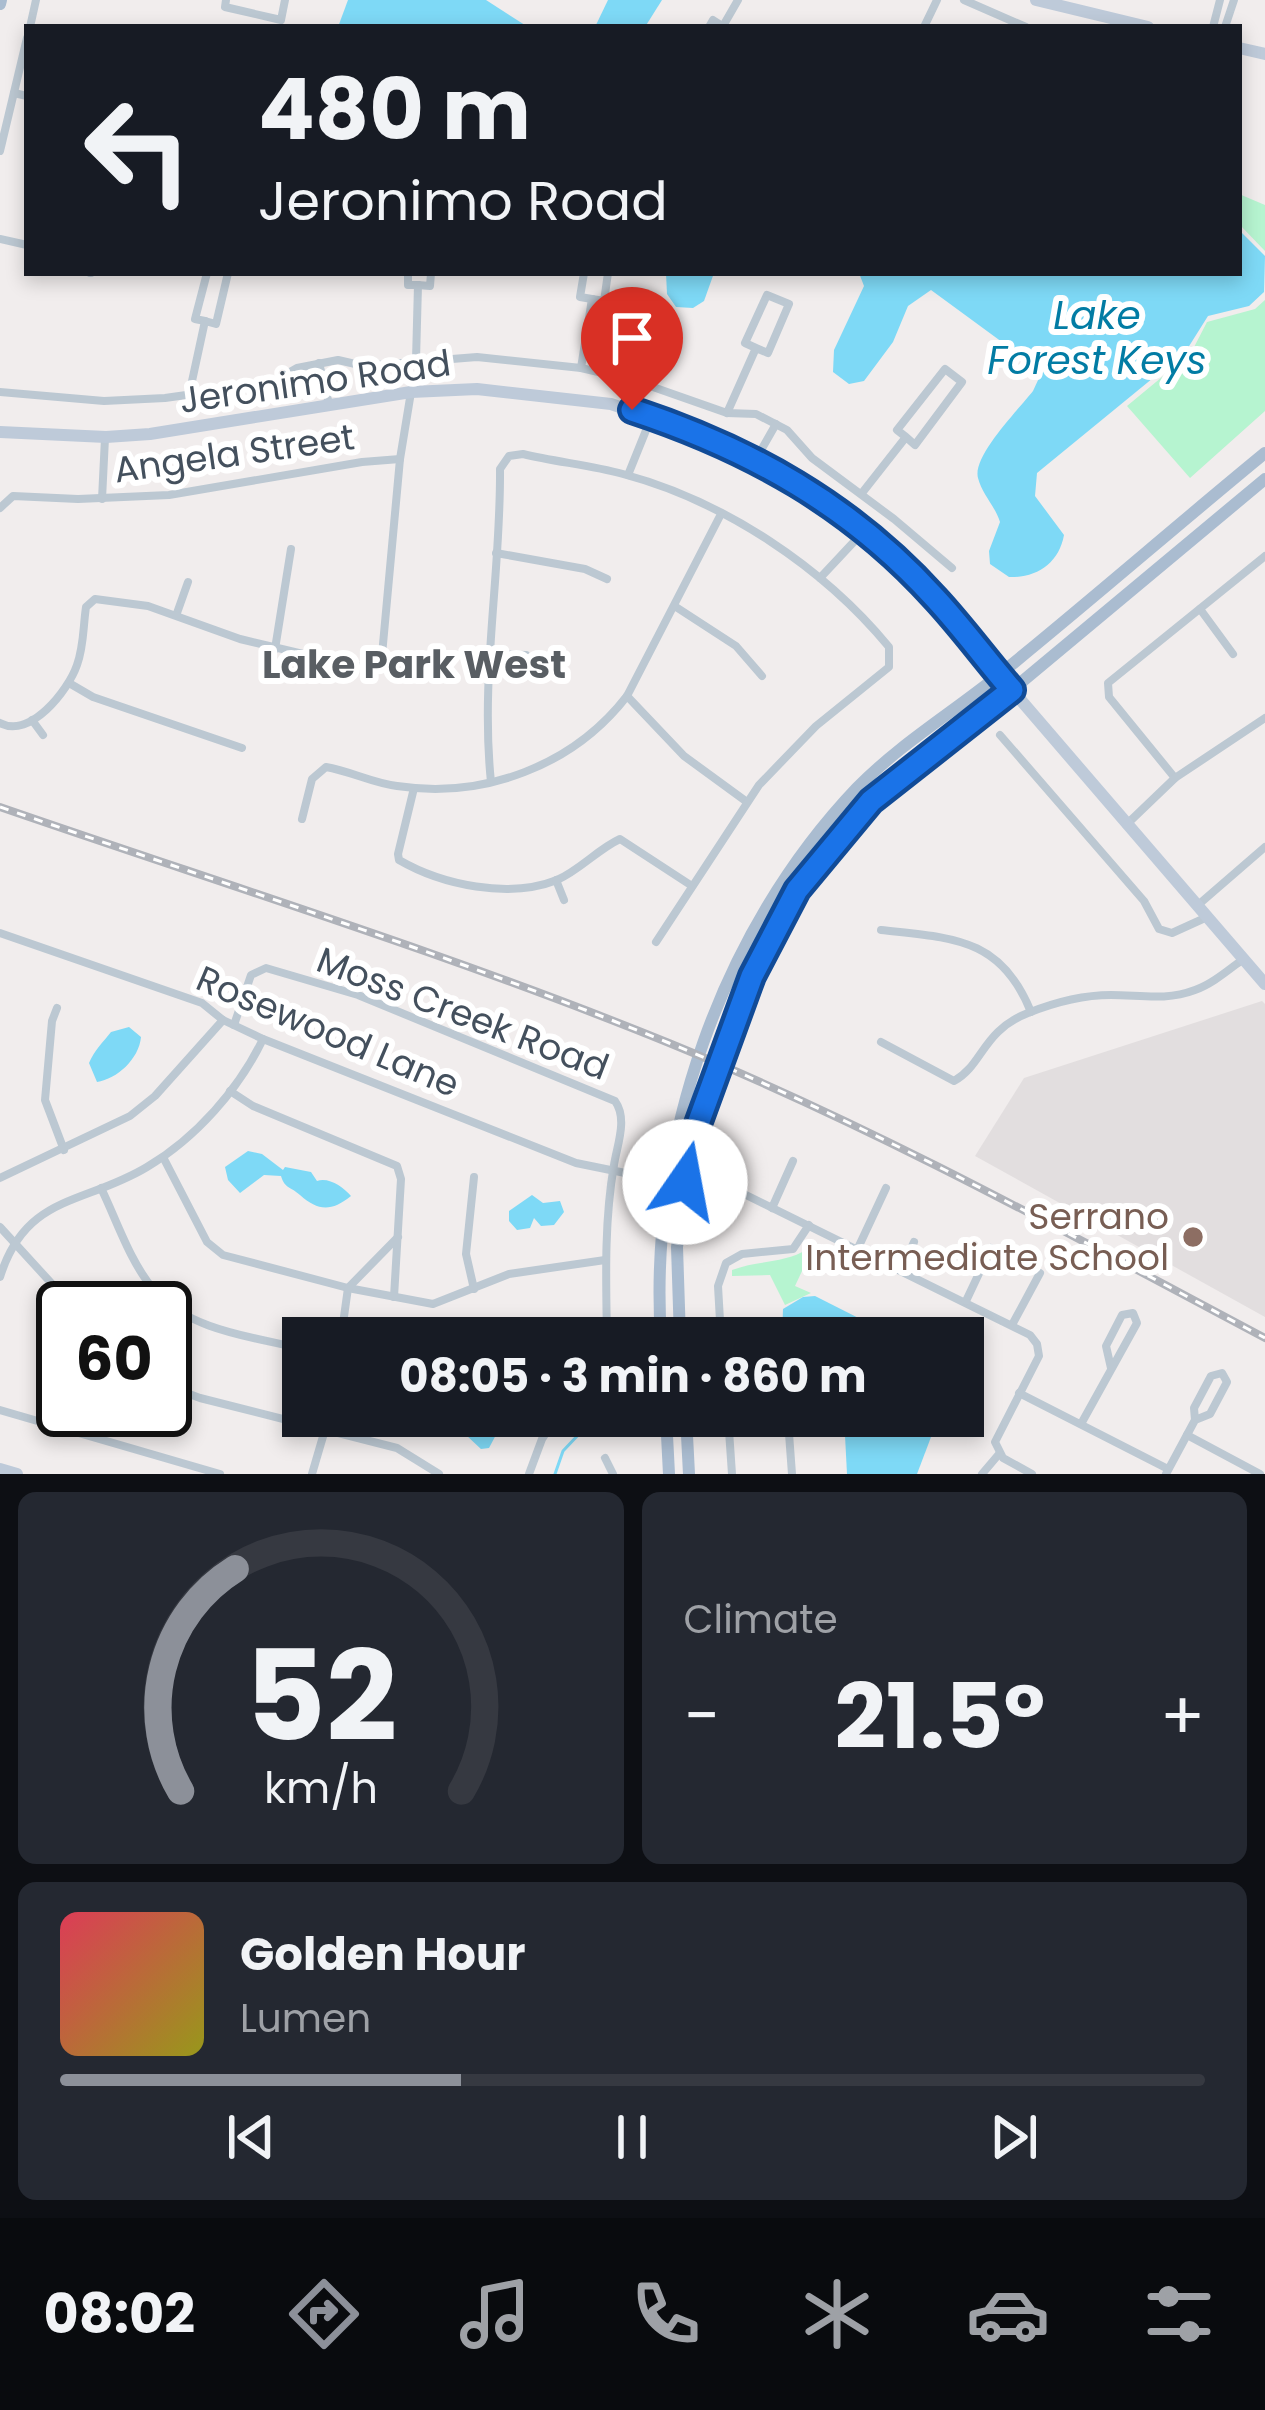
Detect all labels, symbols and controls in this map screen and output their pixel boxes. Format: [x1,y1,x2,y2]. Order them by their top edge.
text: 480 m [258,51,531,168]
icon: left [60,72,216,228]
text: Jeronimo Road [258,163,668,239]
pin [581,287,683,410]
water label: Lake Forest Keys [987,288,1207,388]
icon: arrive [599,305,665,371]
street label: Jeronimo Road [176,337,454,426]
street label: Angela Street [111,411,358,496]
district label: Lake Park West [262,637,566,692]
street label: Moss Creek Road [310,934,616,1093]
street label: Rosewood Lane [189,953,467,1110]
position arrow [622,1119,748,1245]
place label: Serrano Intermediate School [805,1191,1169,1283]
marker: Serrano Intermediate School [1180,1224,1206,1250]
speed limit sign: 60 [36,1281,192,1437]
text: 08:05 · 3 min · 860 m [399,1345,867,1408]
text: Climate [684,1592,838,1647]
text: 52 [245,1609,397,1784]
text: 21.5° [835,1653,1045,1780]
text: − [684,1670,720,1762]
text: + [1160,1670,1205,1762]
text: km/h [264,1758,378,1818]
text: Golden Hour [240,1923,526,1986]
text: Lumen [240,1991,371,2046]
icon: previous [218,2104,284,2170]
icon: pause [599,2104,665,2170]
icon: next [981,2104,1047,2170]
icon: directions [282,2272,366,2356]
icon: music [453,2272,537,2356]
icon: phone [624,2272,708,2356]
icon: climate [795,2272,879,2356]
icon: car [966,2272,1050,2356]
icon: filters [1137,2272,1221,2356]
text: 08:02 [44,2276,195,2352]

